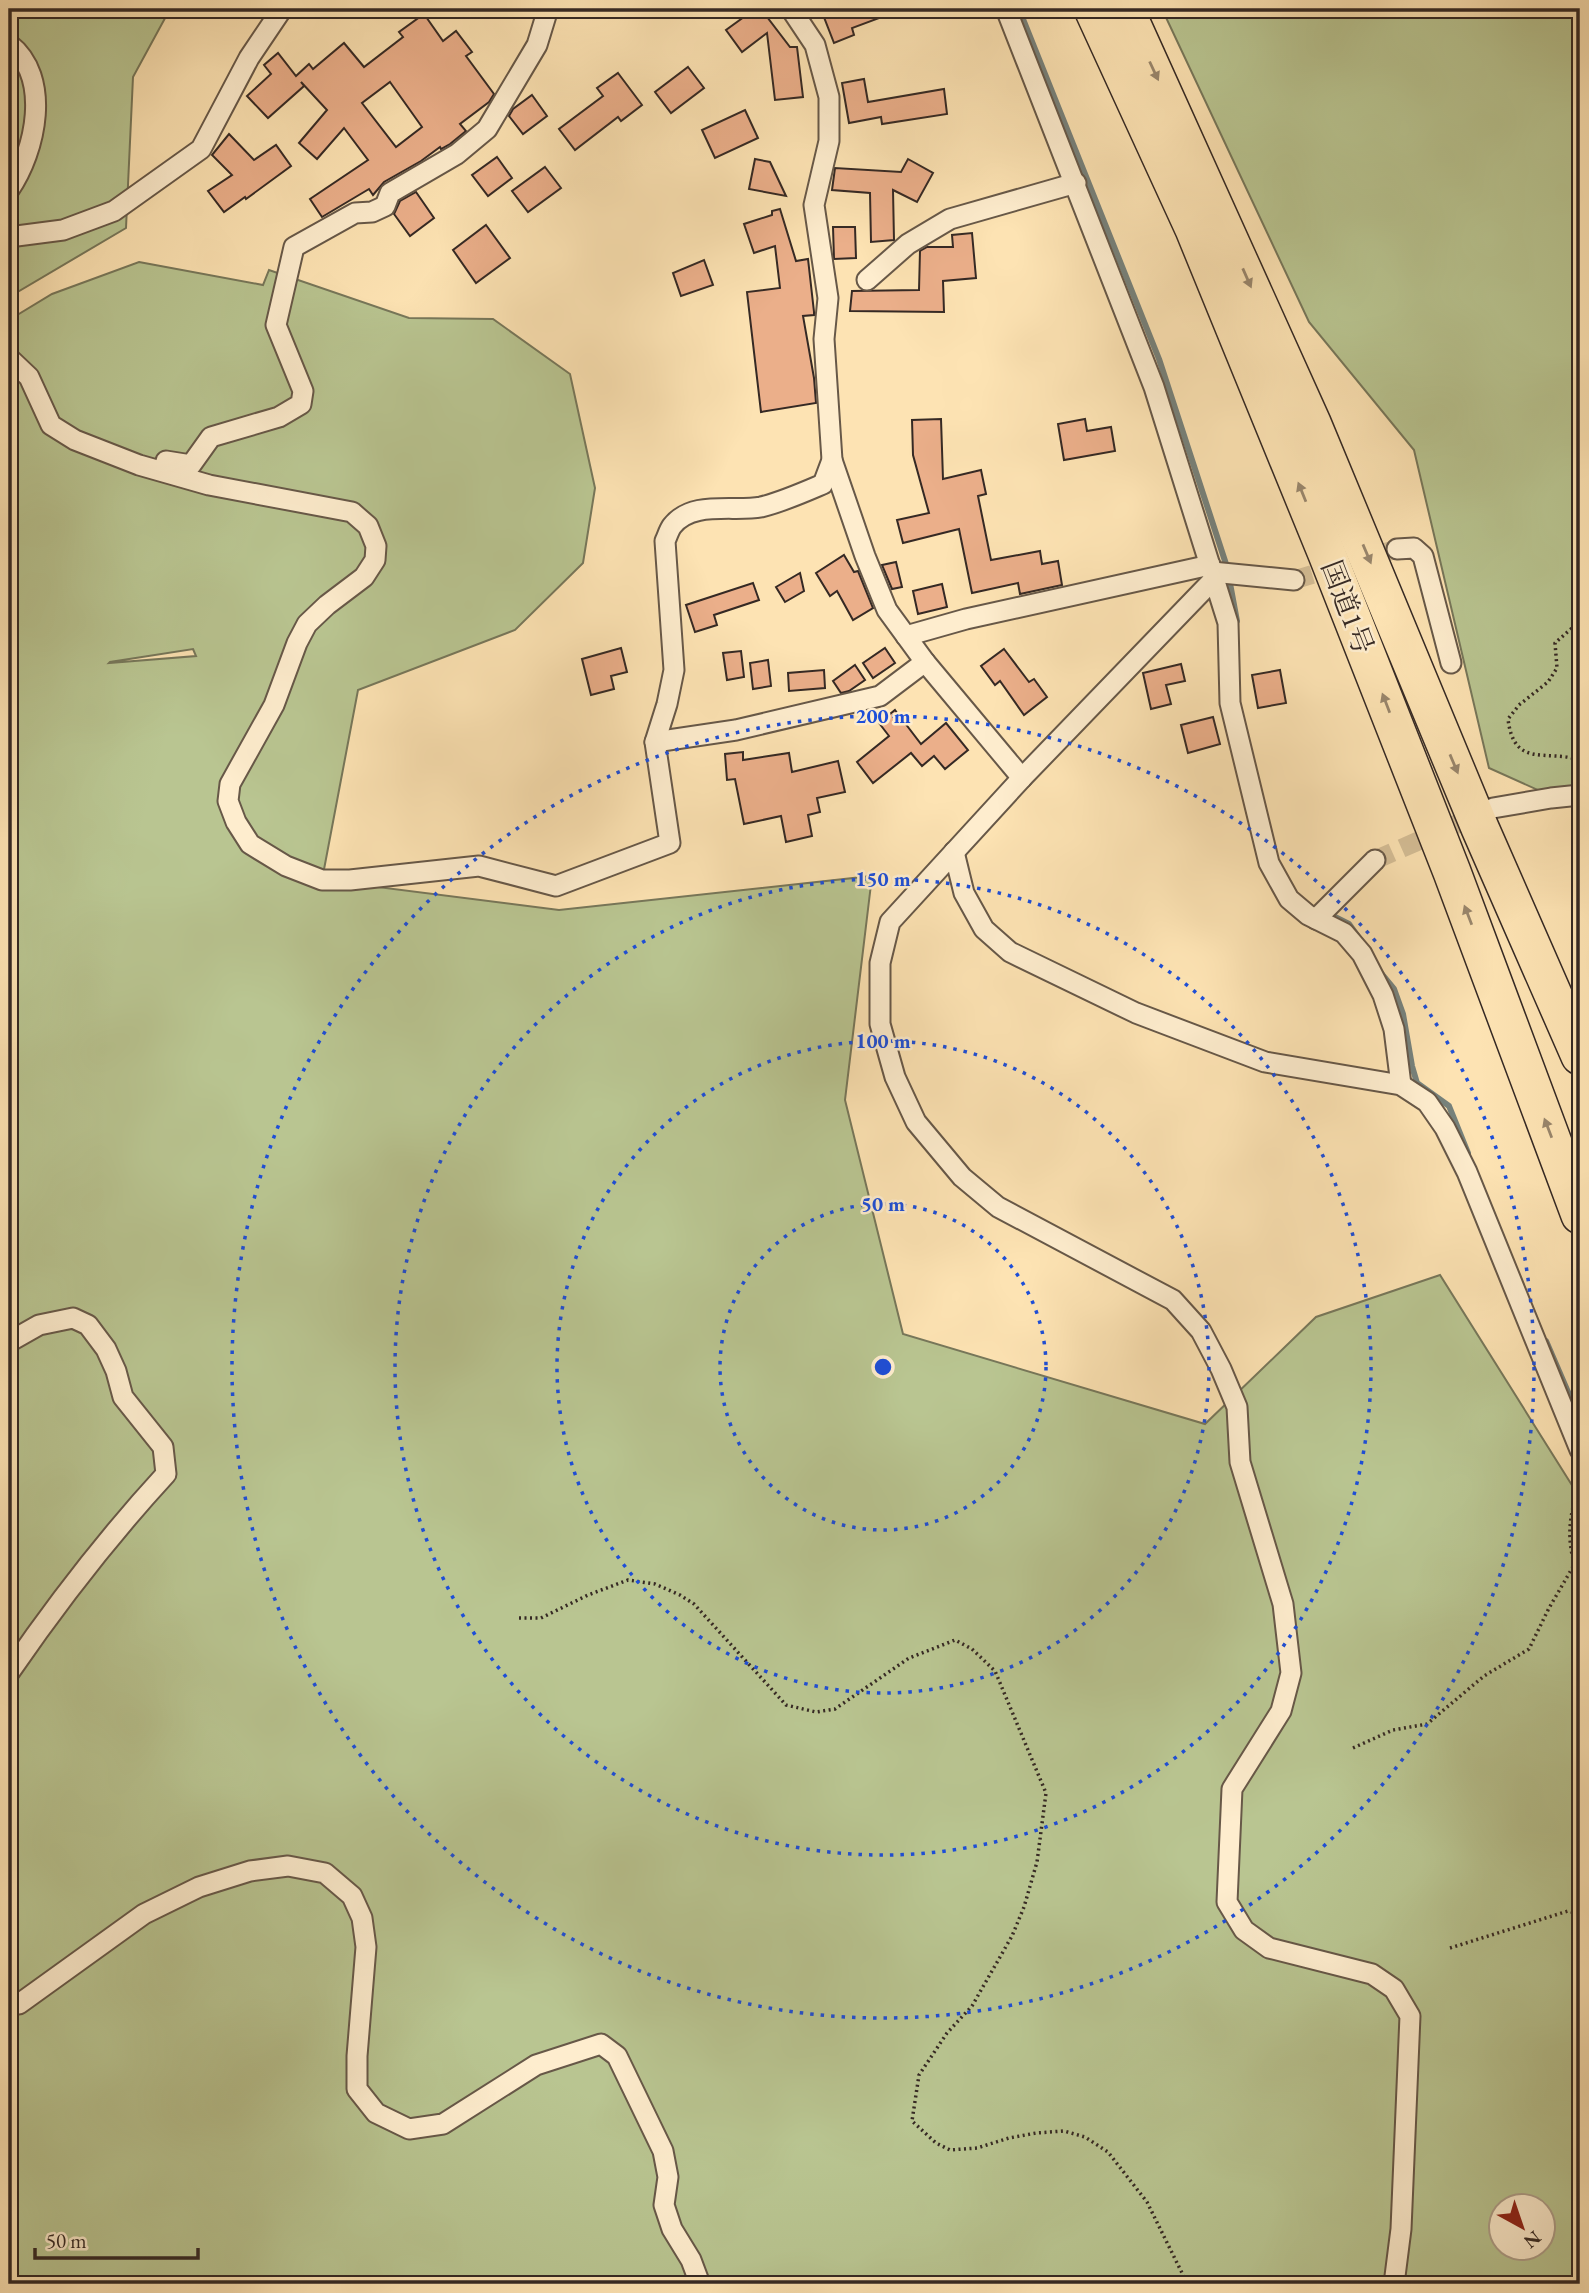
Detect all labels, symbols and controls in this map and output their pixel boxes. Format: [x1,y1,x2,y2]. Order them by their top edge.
one-way arrow [1148,61,1159,81]
one-way arrow [1241,268,1253,288]
one-way arrow [1296,481,1307,502]
one-way arrow [1361,544,1372,565]
street label: 国道1号 [1314,555,1382,659]
one-way arrow [1380,693,1391,714]
text: 200 m [855,702,911,729]
one-way arrow [1449,754,1460,775]
text: 150 m [855,865,911,892]
one-way arrow [1462,905,1473,926]
text: 100 m [855,1027,911,1054]
one-way arrow [1542,1118,1553,1139]
text: 50 m [861,1190,905,1217]
centre of rings [871,1355,895,1379]
north arrow [1488,2192,1558,2262]
scale bar [35,2216,198,2260]
text: N [1518,2225,1547,2255]
text: 50 m [46,2227,87,2254]

